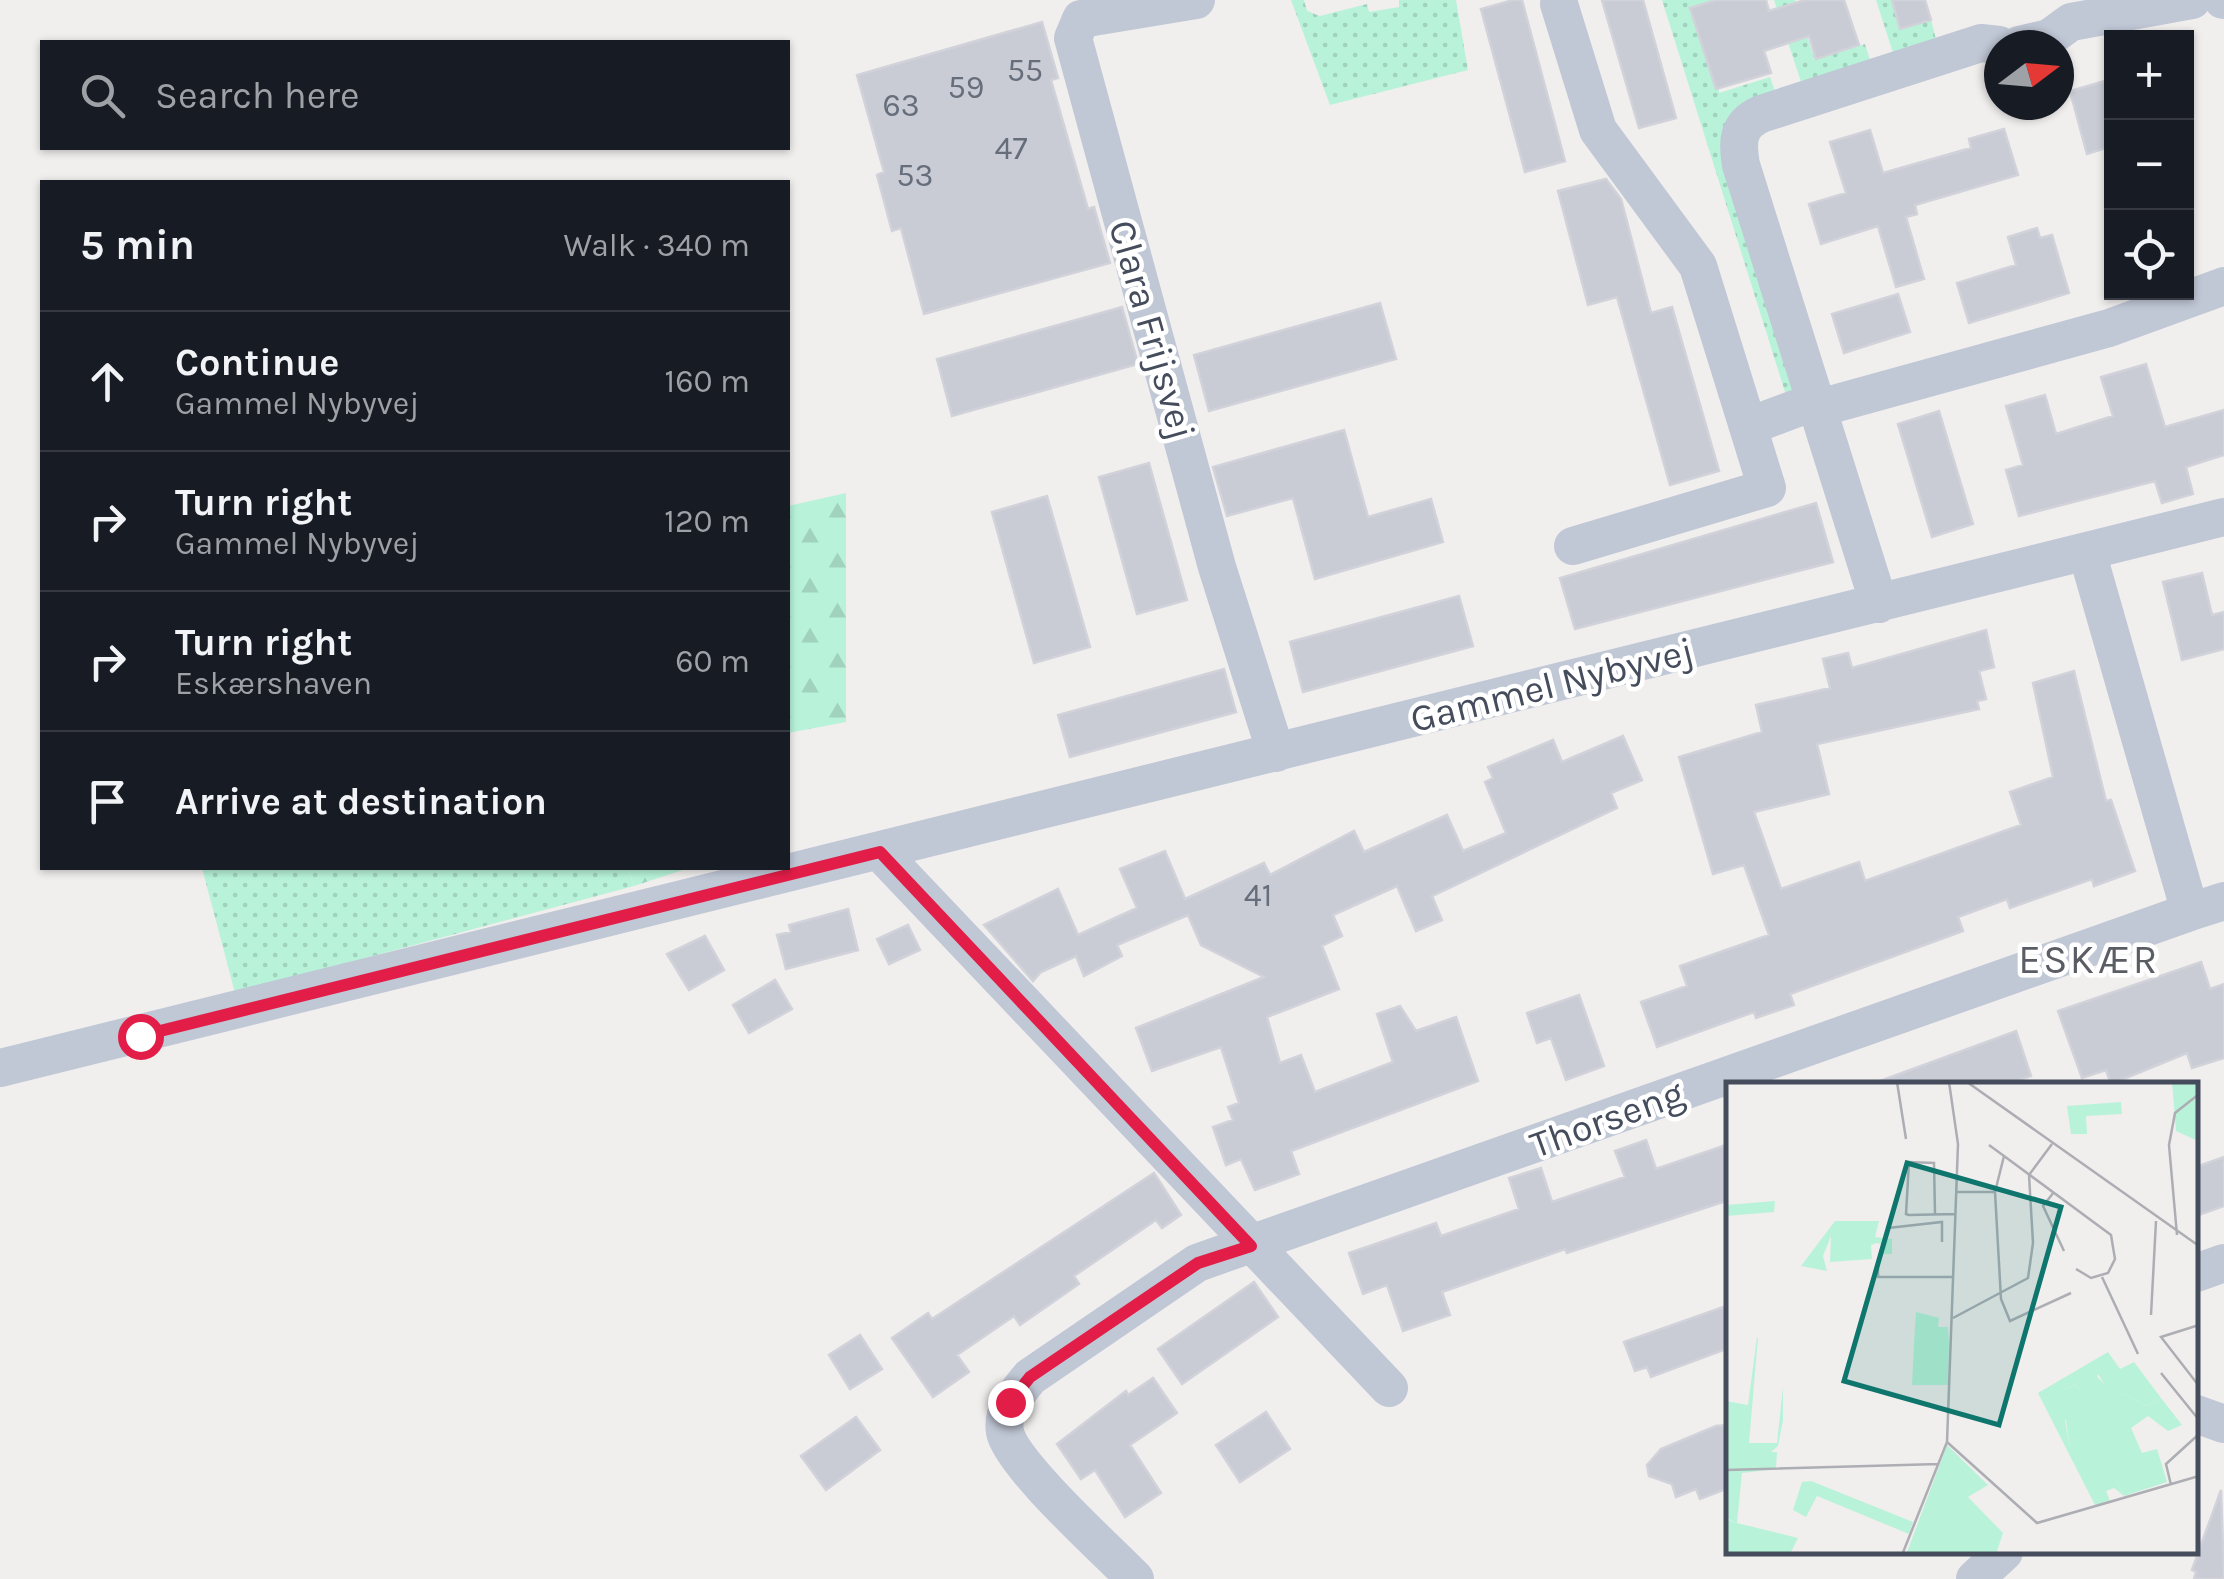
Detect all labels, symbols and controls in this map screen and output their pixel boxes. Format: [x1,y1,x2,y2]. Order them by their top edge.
north arrow [1984,30,2074,120]
map controls [2104,30,2194,300]
button: + [2104,30,2194,120]
search box [40,40,790,150]
house number: 55 [1007,52,1043,89]
icon: search [75,68,130,123]
house number: 59 [948,69,984,106]
text: Search here [155,73,359,118]
house number: 63 [882,87,920,124]
button: − [2104,120,2194,210]
house number: 47 [995,130,1027,167]
house number: 53 [897,157,933,194]
button: locate [2104,210,2194,300]
street label: Clara Frijsvej [1099,215,1205,445]
text: 5 min [80,220,195,270]
text: Walk · 340 m [564,227,750,264]
text: Continue [175,340,339,385]
icon: ahead [80,354,135,409]
text: 160 m [665,363,750,400]
text: Gammel Nybyvej [175,385,419,422]
text: Turn right [175,480,352,525]
icon: right [80,494,135,549]
text: 120 m [664,503,750,540]
text: Gammel Nybyvej [175,525,419,562]
text: Turn right [175,620,352,665]
street label: Gammel Nybyvej [1406,628,1698,742]
icon: right [80,634,135,689]
text: 60 m [675,643,750,680]
text: Eskærshaven [175,665,372,702]
icon: arrive [80,774,135,829]
text: Arrive at destination [175,779,547,824]
house number: 41 [1244,877,1272,914]
district label: ESKÆR [2018,936,2160,983]
route start [118,1014,164,1060]
street label: Thorseng [1524,1070,1690,1168]
inset map [1726,1082,2199,1554]
route end [988,1380,1034,1426]

